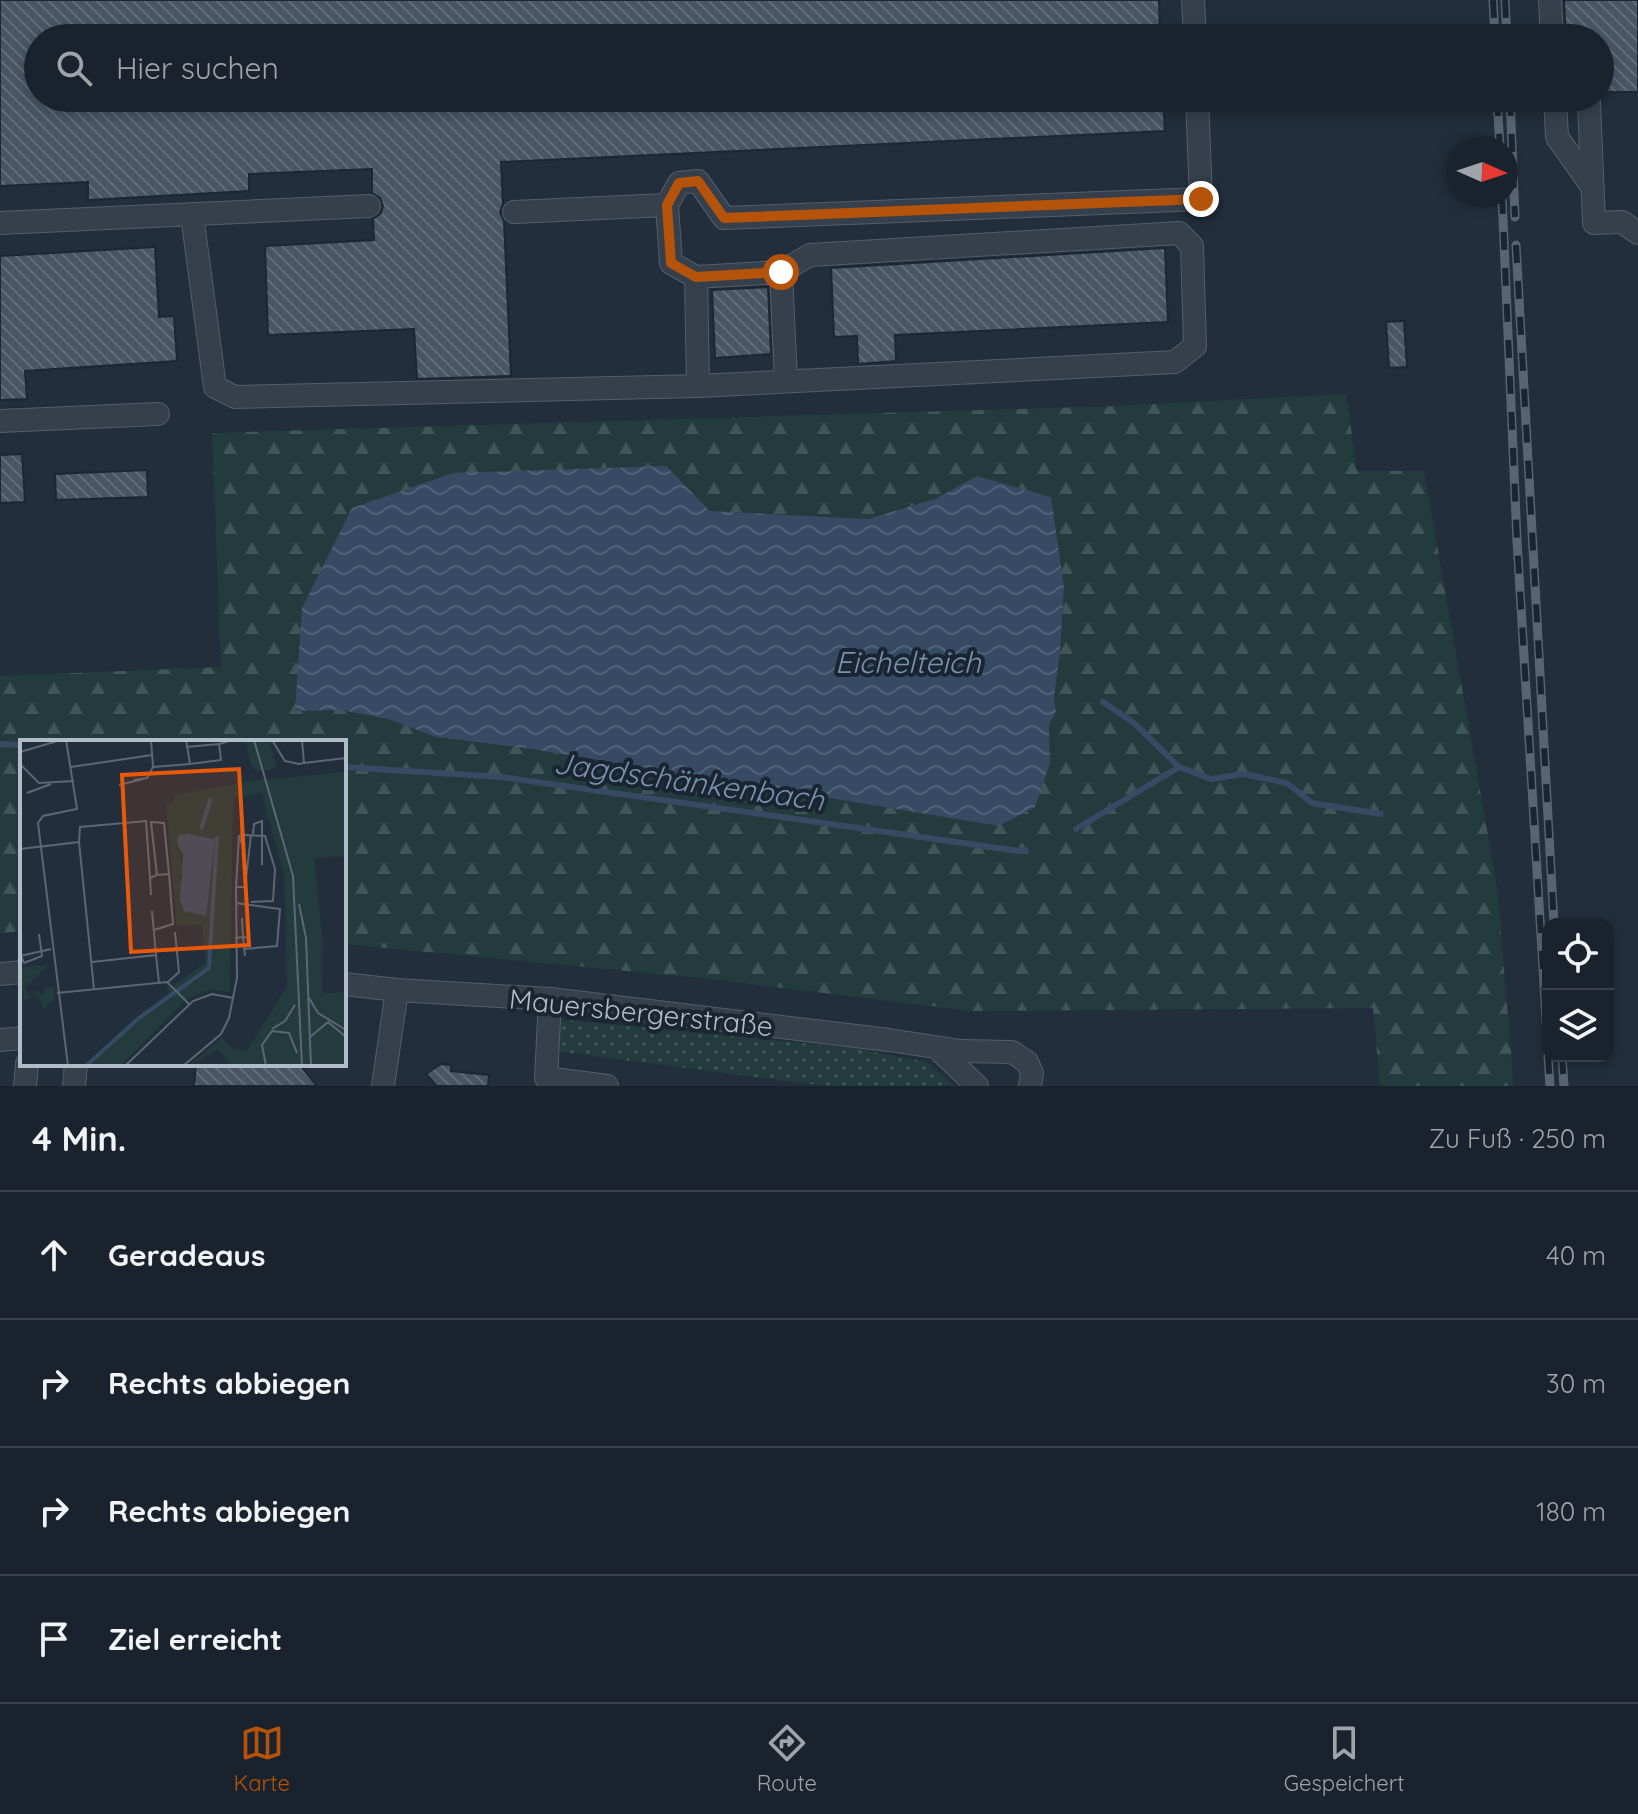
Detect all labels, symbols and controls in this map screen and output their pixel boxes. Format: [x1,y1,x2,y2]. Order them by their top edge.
search box [24,24,1614,112]
icon: search [52,46,96,90]
text: Hier suchen [116,49,279,87]
north arrow [1446,136,1518,208]
route end [1183,181,1219,217]
route start [763,254,799,290]
water label: Eichelteich [835,643,982,681]
inset map [20,740,346,1066]
water label: Jagdschänkenbach [551,743,827,819]
map controls [1542,918,1614,1062]
button: locate [1542,918,1614,990]
street label: Mauersbergerstraße [507,981,775,1043]
button: layers [1542,990,1614,1062]
text: 4 Min. [32,1117,126,1160]
text: Zu Fuß · 250 m [1428,1122,1606,1155]
icon: ahead [32,1233,76,1277]
text: Geradeaus [108,1236,265,1274]
text: 40 m [1546,1239,1606,1272]
icon: right [32,1361,76,1405]
text: Rechts abbiegen [108,1364,350,1402]
text: 30 m [1546,1367,1606,1400]
icon: right [32,1489,76,1533]
text: Rechts abbiegen [108,1492,350,1530]
text: 180 m [1536,1495,1606,1528]
icon: arrive [32,1617,76,1661]
text: Ziel erreicht [108,1620,282,1658]
tab: Karte [233,1721,290,1797]
tab: Route [757,1721,817,1797]
tab: Gespeichert [1284,1721,1405,1797]

